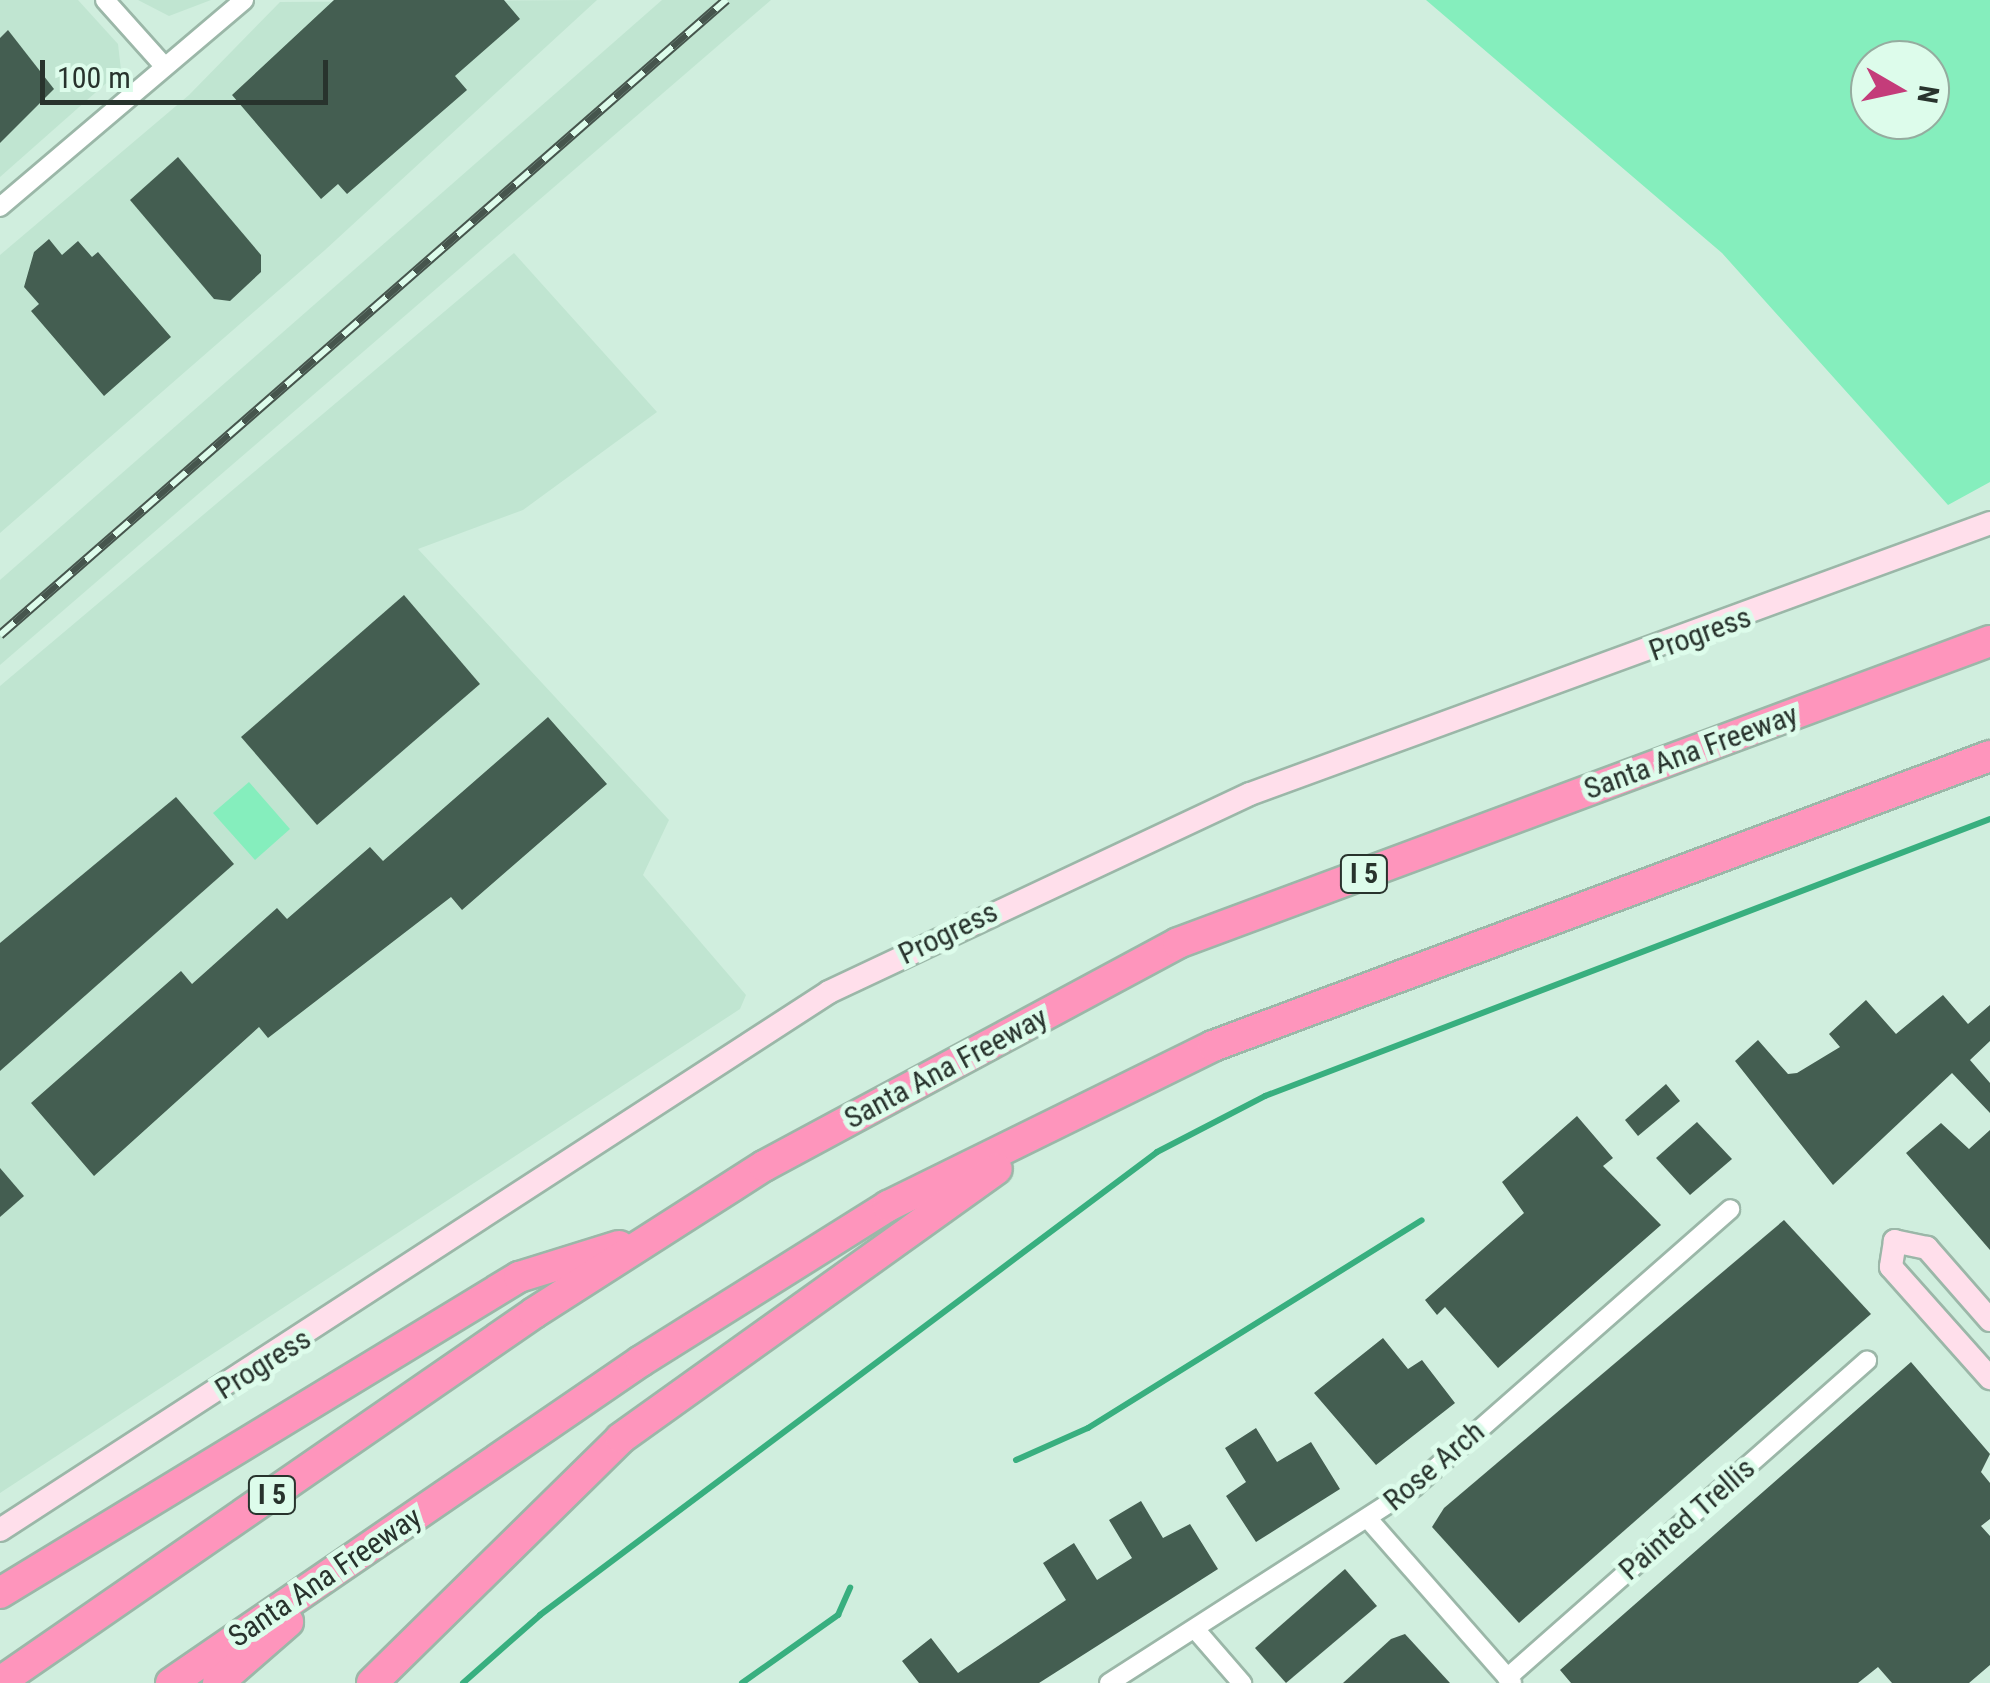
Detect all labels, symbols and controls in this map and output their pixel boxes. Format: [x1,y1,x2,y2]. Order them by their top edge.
scale bar [45,40,332,102]
north arrow [1850,40,1950,140]
text: 100 m [57,60,131,95]
text: N [1911,83,1946,106]
street label: Progress [1644,599,1756,669]
street label: Santa Ana Freeway [1579,697,1803,807]
road number: I 5 [1339,851,1389,897]
street label: Progress [893,894,1003,972]
street label: Santa Ana Freeway [838,999,1054,1137]
street label: Progress [209,1321,317,1407]
street label: Rose Arch [1376,1414,1492,1518]
street label: Painted Trellis [1612,1450,1762,1588]
road number: I 5 [247,1472,297,1518]
street label: Santa Ana Freeway [222,1499,428,1655]

